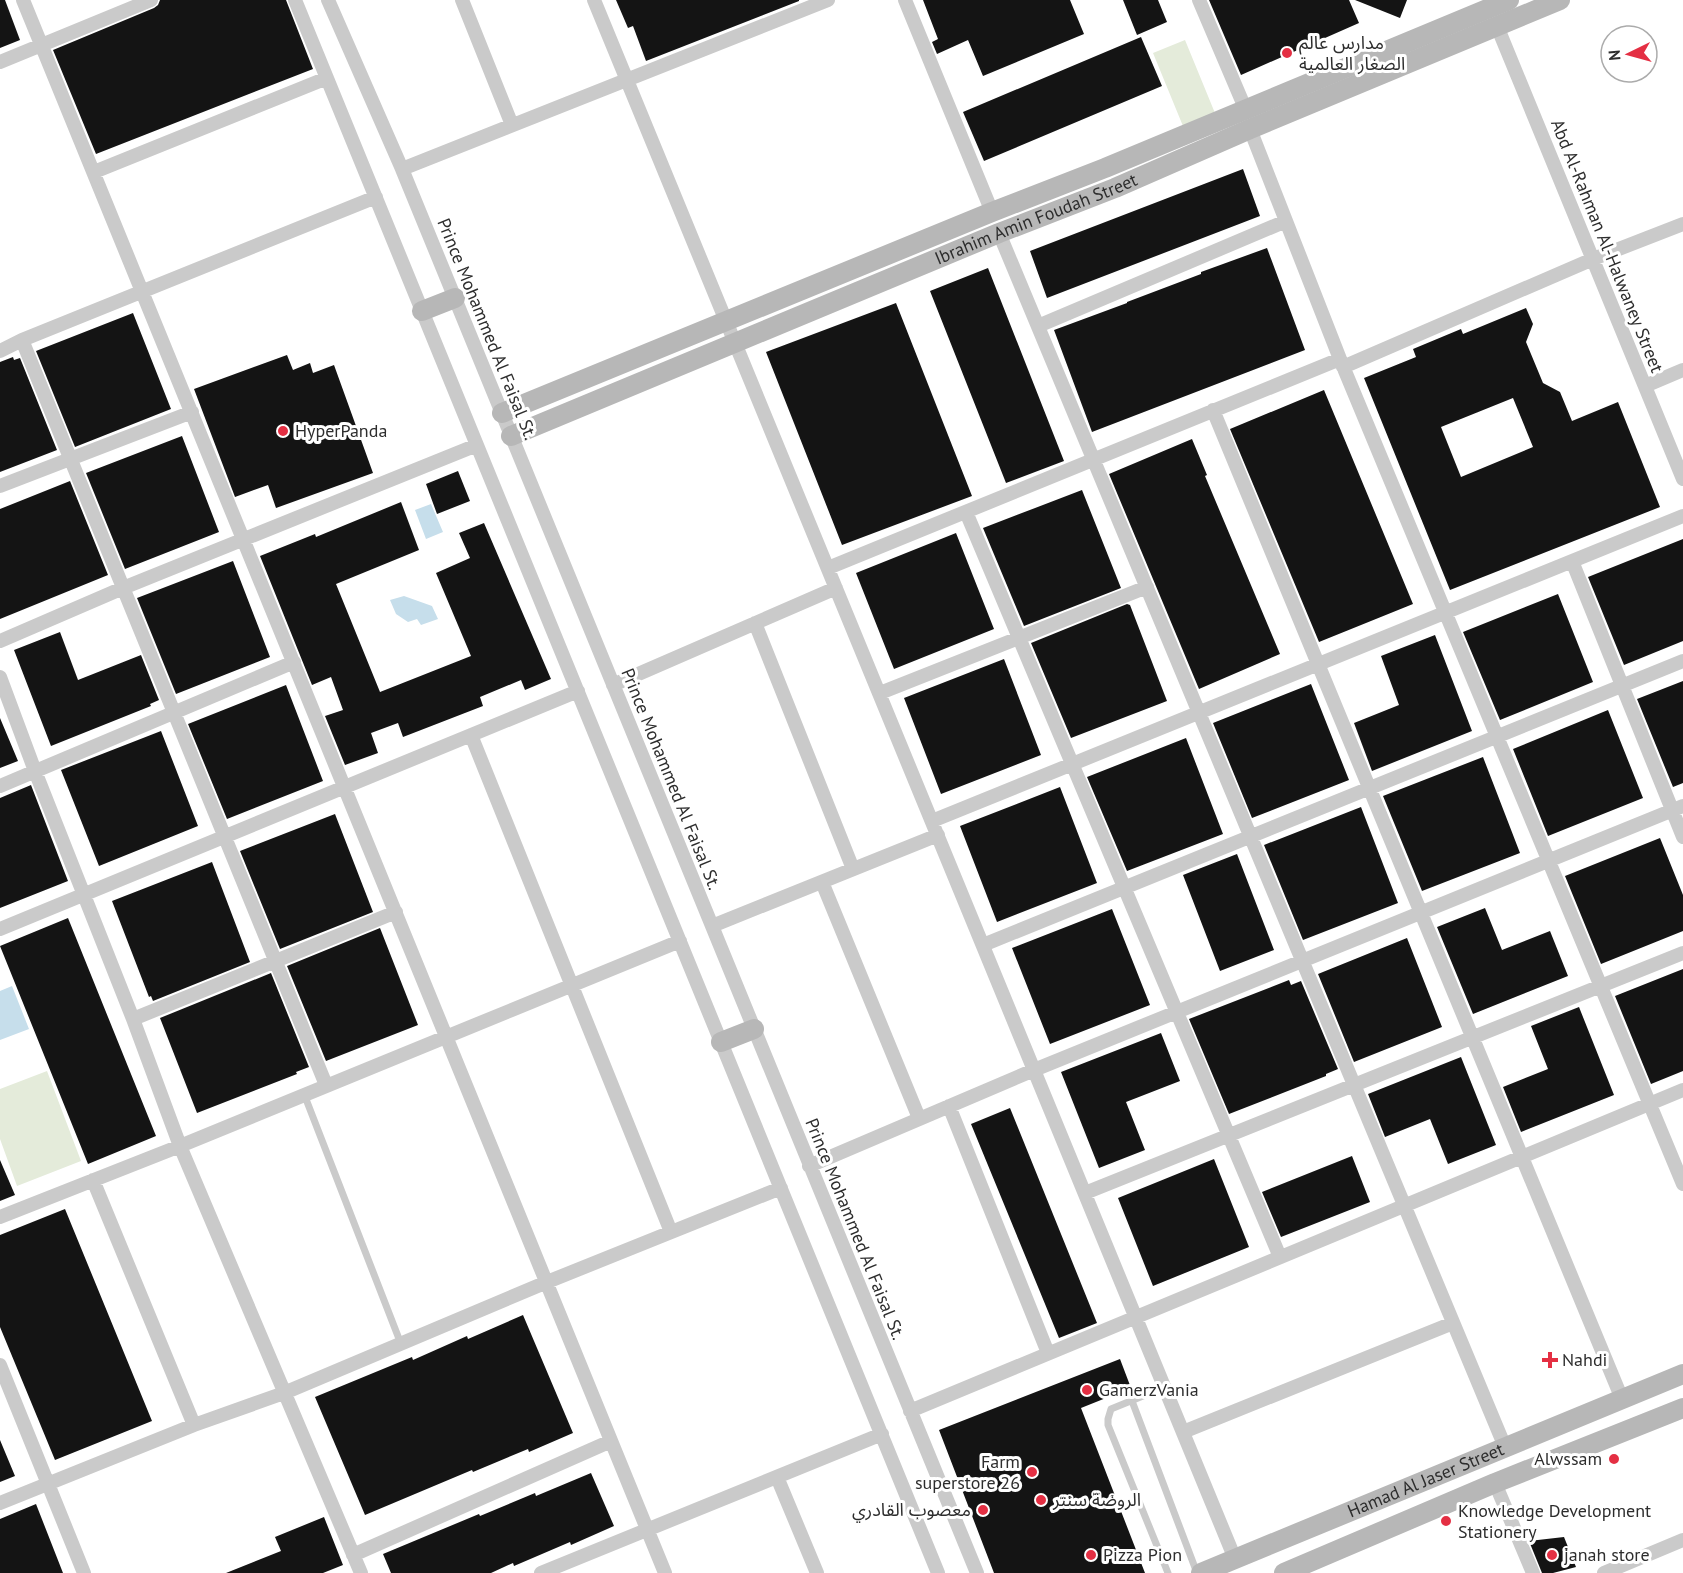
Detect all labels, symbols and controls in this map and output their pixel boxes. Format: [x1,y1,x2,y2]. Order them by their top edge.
north arrow [1599,24,1659,84]
place label: مدارس عالم الصغار العالمية [1299,31,1405,75]
marker: مدارس عالم الصغار العالمية [1280,46,1294,60]
text: N [1604,49,1624,61]
street label: Abd Al-Rahman Al-Halwaney Street [1546,116,1669,376]
street label: Ibrahim Amin Foudah Street [931,168,1141,270]
street label: Prince Mohammed Al Faisal St. [432,215,542,443]
place label: HyperPanda [295,419,387,442]
marker: HyperPanda [276,424,290,438]
street label: Prince Mohammed Al Faisal St. [616,665,726,893]
street label: Prince Mohammed Al Faisal St. [800,1115,910,1343]
place label: Nahdi [1562,1348,1607,1371]
marker: Nahdi [1543,1353,1557,1367]
place label: GamerzVania [1099,1378,1199,1401]
marker: GamerzVania [1080,1383,1094,1397]
street label: Hamad Al Jaser Street [1344,1437,1507,1522]
place label: Alwssam [1534,1447,1602,1470]
place label: Farm superstore 26 [915,1450,1020,1494]
marker: Alwssam [1607,1452,1621,1466]
marker: Farm superstore 26 [1025,1465,1039,1479]
place label: الروضة سنتر [1052,1488,1141,1511]
marker: الروضة سنتر [1034,1493,1048,1507]
place label: معصوب القادري [852,1498,971,1523]
place label: Knowledge Development Stationery [1458,1499,1651,1543]
marker: معصوب القادري [976,1503,990,1517]
marker: Knowledge Development Stationery [1439,1514,1453,1528]
place label: Pizza Pion [1103,1543,1182,1566]
place label: janah store [1564,1543,1650,1566]
marker: Pizza Pion [1084,1548,1098,1562]
marker: janah store [1545,1548,1559,1562]

